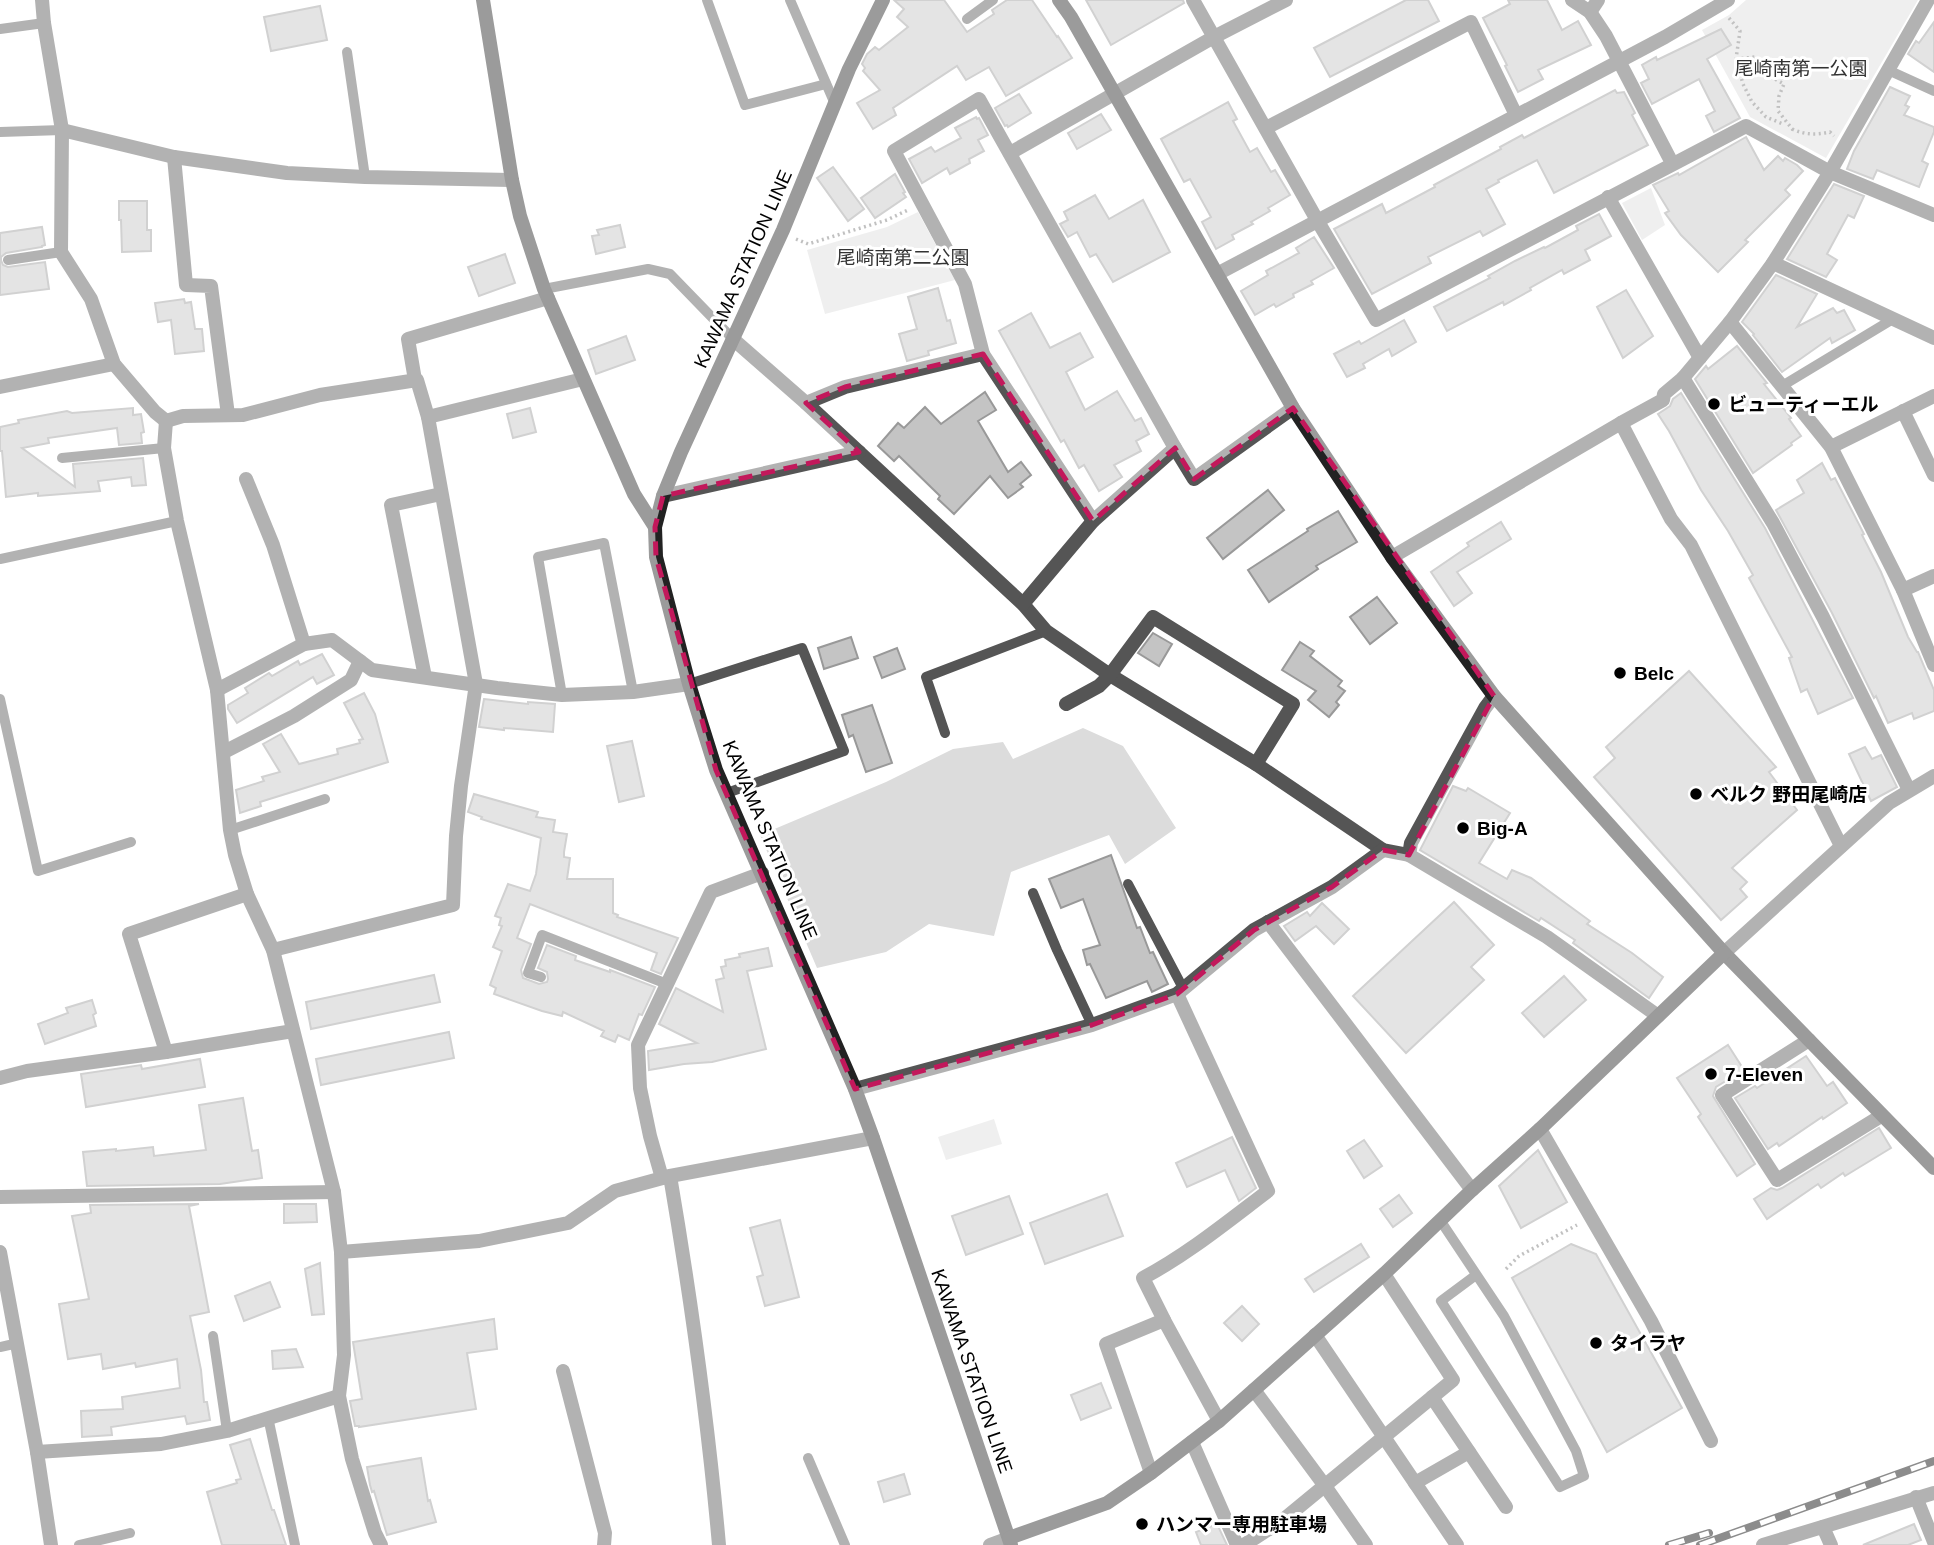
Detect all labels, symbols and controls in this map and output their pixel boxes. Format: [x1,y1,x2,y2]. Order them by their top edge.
park label: 尾崎南第一公園 [1734,58,1868,79]
street label: KAWAMA STATION LINE [690,167,796,371]
park label: 尾崎南第二公園 [836,247,970,268]
place label: ビューティーエル [1728,394,1879,415]
marker: ビューティーエル [1706,396,1722,412]
place label: Belc [1634,663,1675,684]
marker: Belc [1612,665,1628,681]
street label: KAWAMA STATION LINE [718,737,822,943]
place label: ベルク 野田尾崎店 [1710,784,1867,805]
marker: ベルク 野田尾崎店 [1688,786,1704,802]
place label: Big-A [1477,818,1528,839]
marker: Big-A [1455,820,1471,836]
place label: 7-Eleven [1725,1064,1803,1085]
marker: 7-Eleven [1703,1066,1719,1082]
street label: KAWAMA STATION LINE [927,1266,1017,1476]
place label: タイラヤ [1610,1333,1686,1354]
marker: タイラヤ [1588,1335,1604,1351]
place label: ハンマー専用駐車場 [1156,1514,1327,1535]
marker: ハンマー専用駐車場 [1134,1516,1150,1532]

